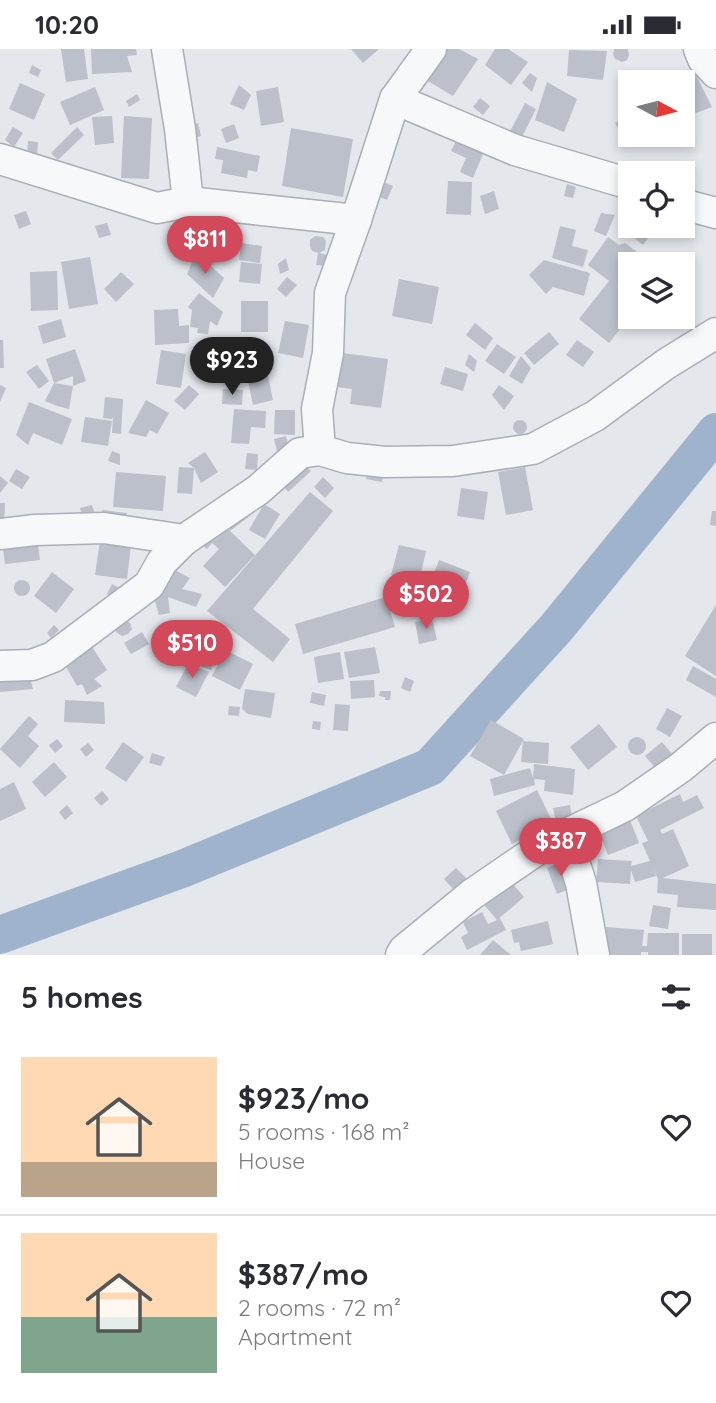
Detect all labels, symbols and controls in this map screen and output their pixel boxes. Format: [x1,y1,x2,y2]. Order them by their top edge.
text: 10:20 [35,8,99,41]
north arrow [618,70,695,147]
map controls [618,70,695,329]
button: locate [618,161,695,238]
pin: $811 [164,217,246,276]
text: $811 [183,224,227,253]
button: layers [618,252,695,329]
pin: $923 [191,337,273,397]
text: $923 [206,345,258,374]
pin: $502 [385,571,467,631]
text: $502 [399,579,453,608]
pin: $510 [151,621,233,680]
text: $510 [167,628,217,657]
pin: $387 [520,819,602,878]
text: $387 [535,826,587,855]
text: 5 homes [21,978,143,1016]
icon: filters [657,978,695,1016]
text: $923/mo [238,1079,370,1117]
icon: home [77,1085,161,1169]
icon: heart [657,1108,695,1146]
text: 5 rooms · 168 m² [238,1117,410,1146]
text: House [238,1146,305,1175]
text: $387/mo [238,1255,368,1293]
icon: home [77,1261,161,1345]
icon: heart [657,1284,695,1322]
text: 2 rooms · 72 m² [238,1293,401,1322]
text: Apartment [238,1322,352,1351]

